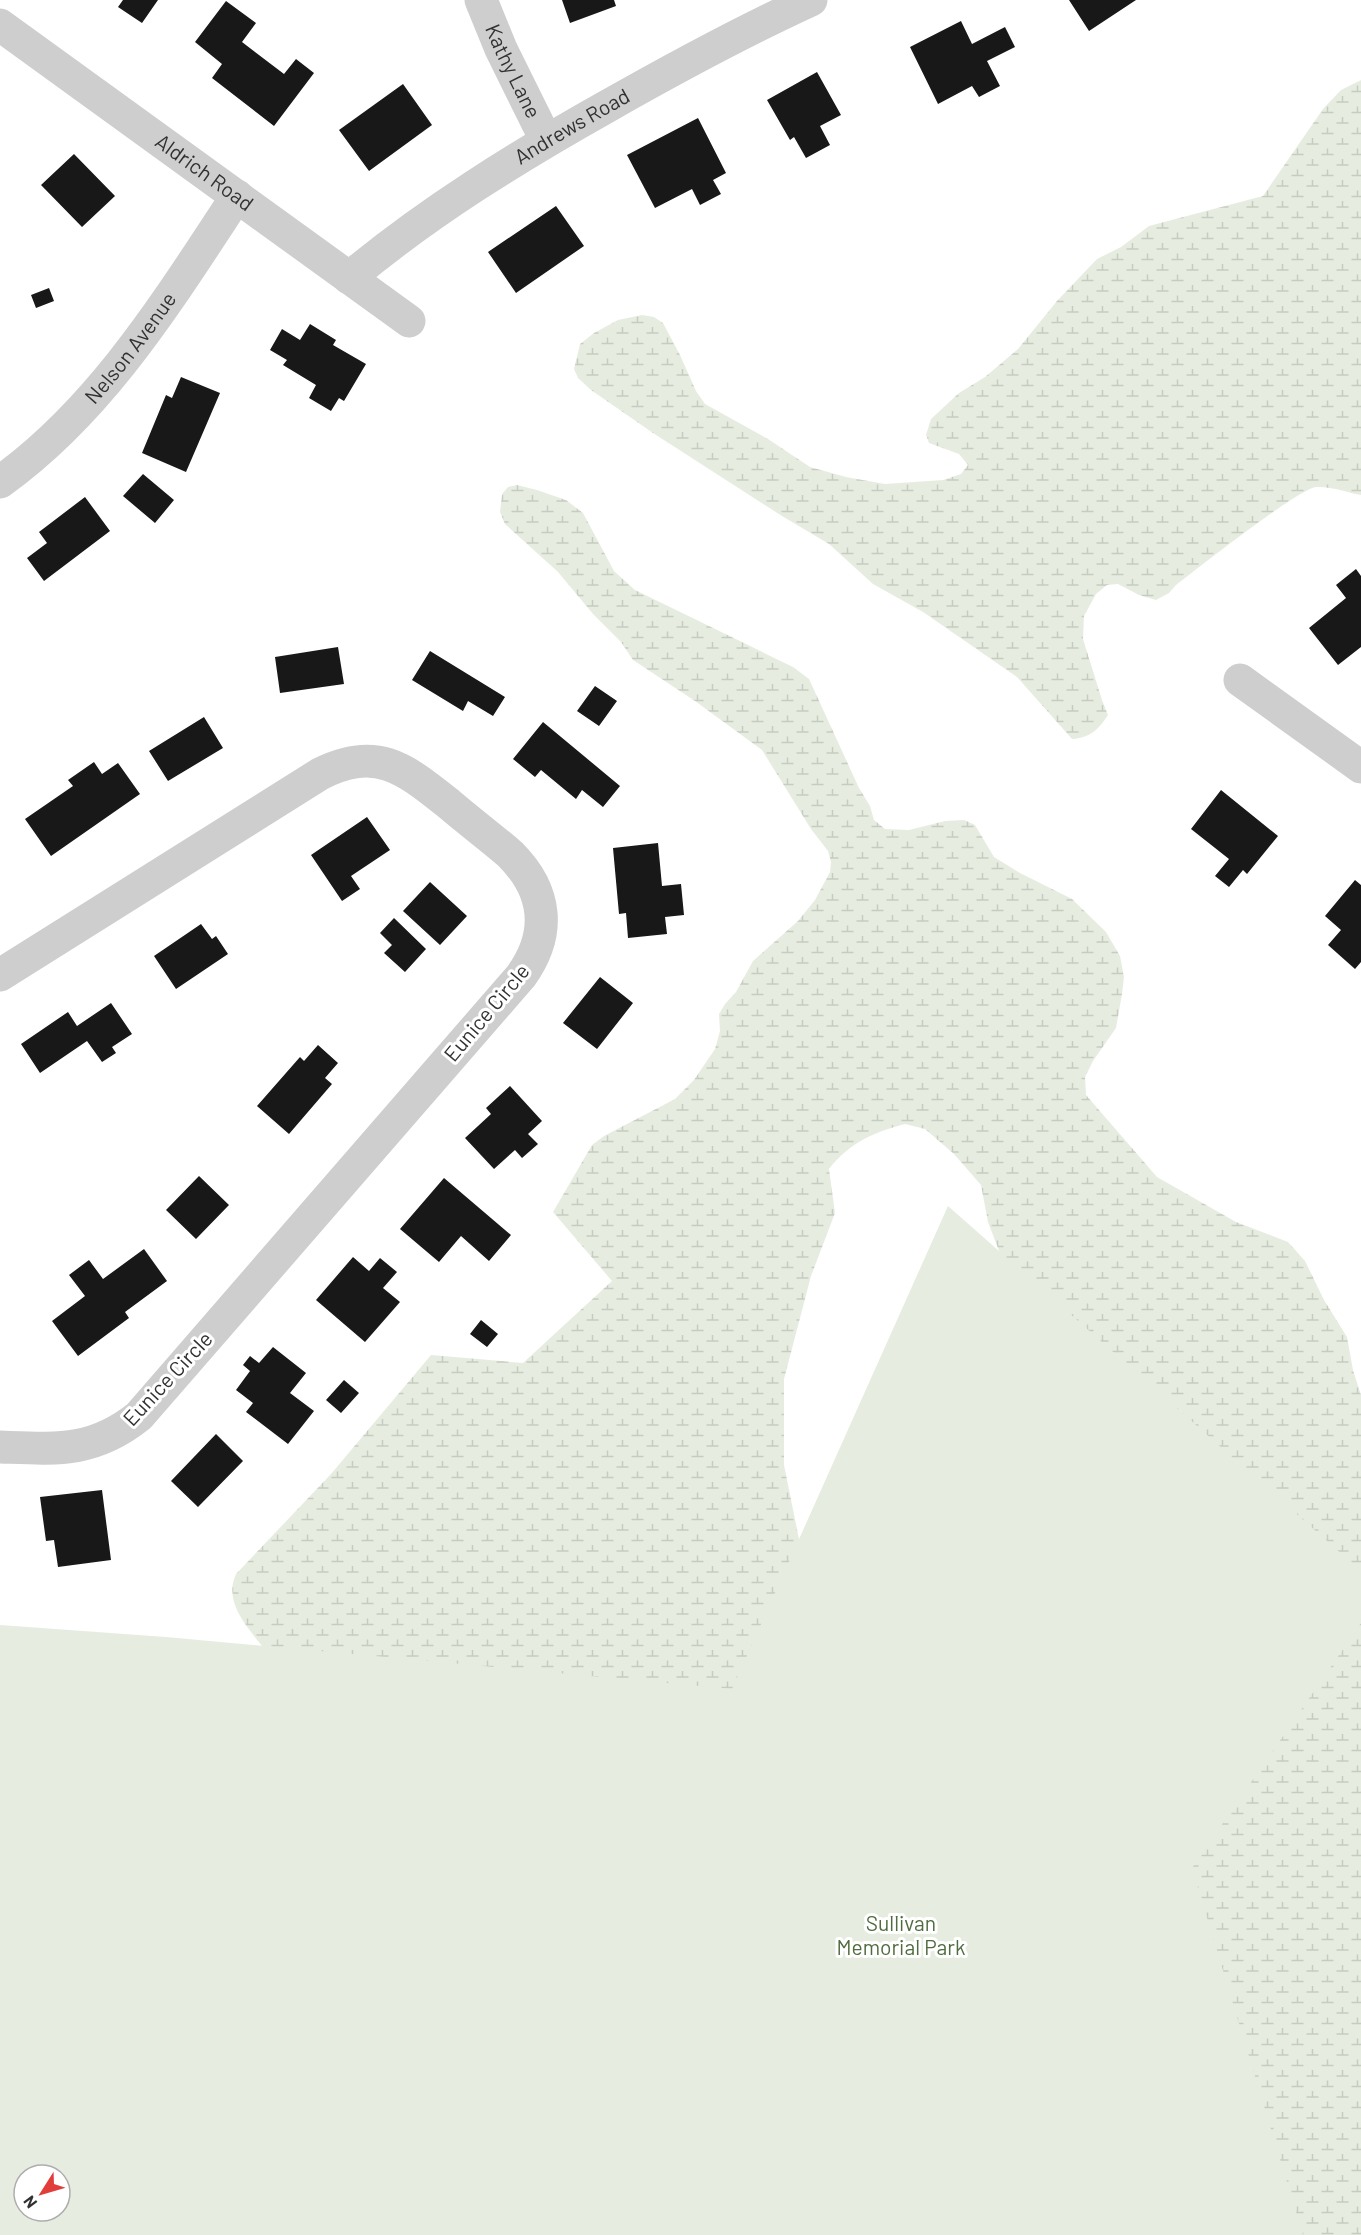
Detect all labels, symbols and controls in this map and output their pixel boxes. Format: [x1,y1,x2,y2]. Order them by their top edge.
street label: Kathy Lane [481,20,547,122]
street label: Andrews Road [509,82,634,169]
street label: Aldrich Road [151,128,259,215]
street label: Nelson Avenue [79,287,180,408]
street label: Eunice Circle [438,958,534,1066]
street label: Eunice Circle [117,1326,217,1430]
park label: Sullivan Memorial Park [837,1910,965,1959]
north arrow [12,2163,72,2223]
text: N [19,2192,40,2212]

